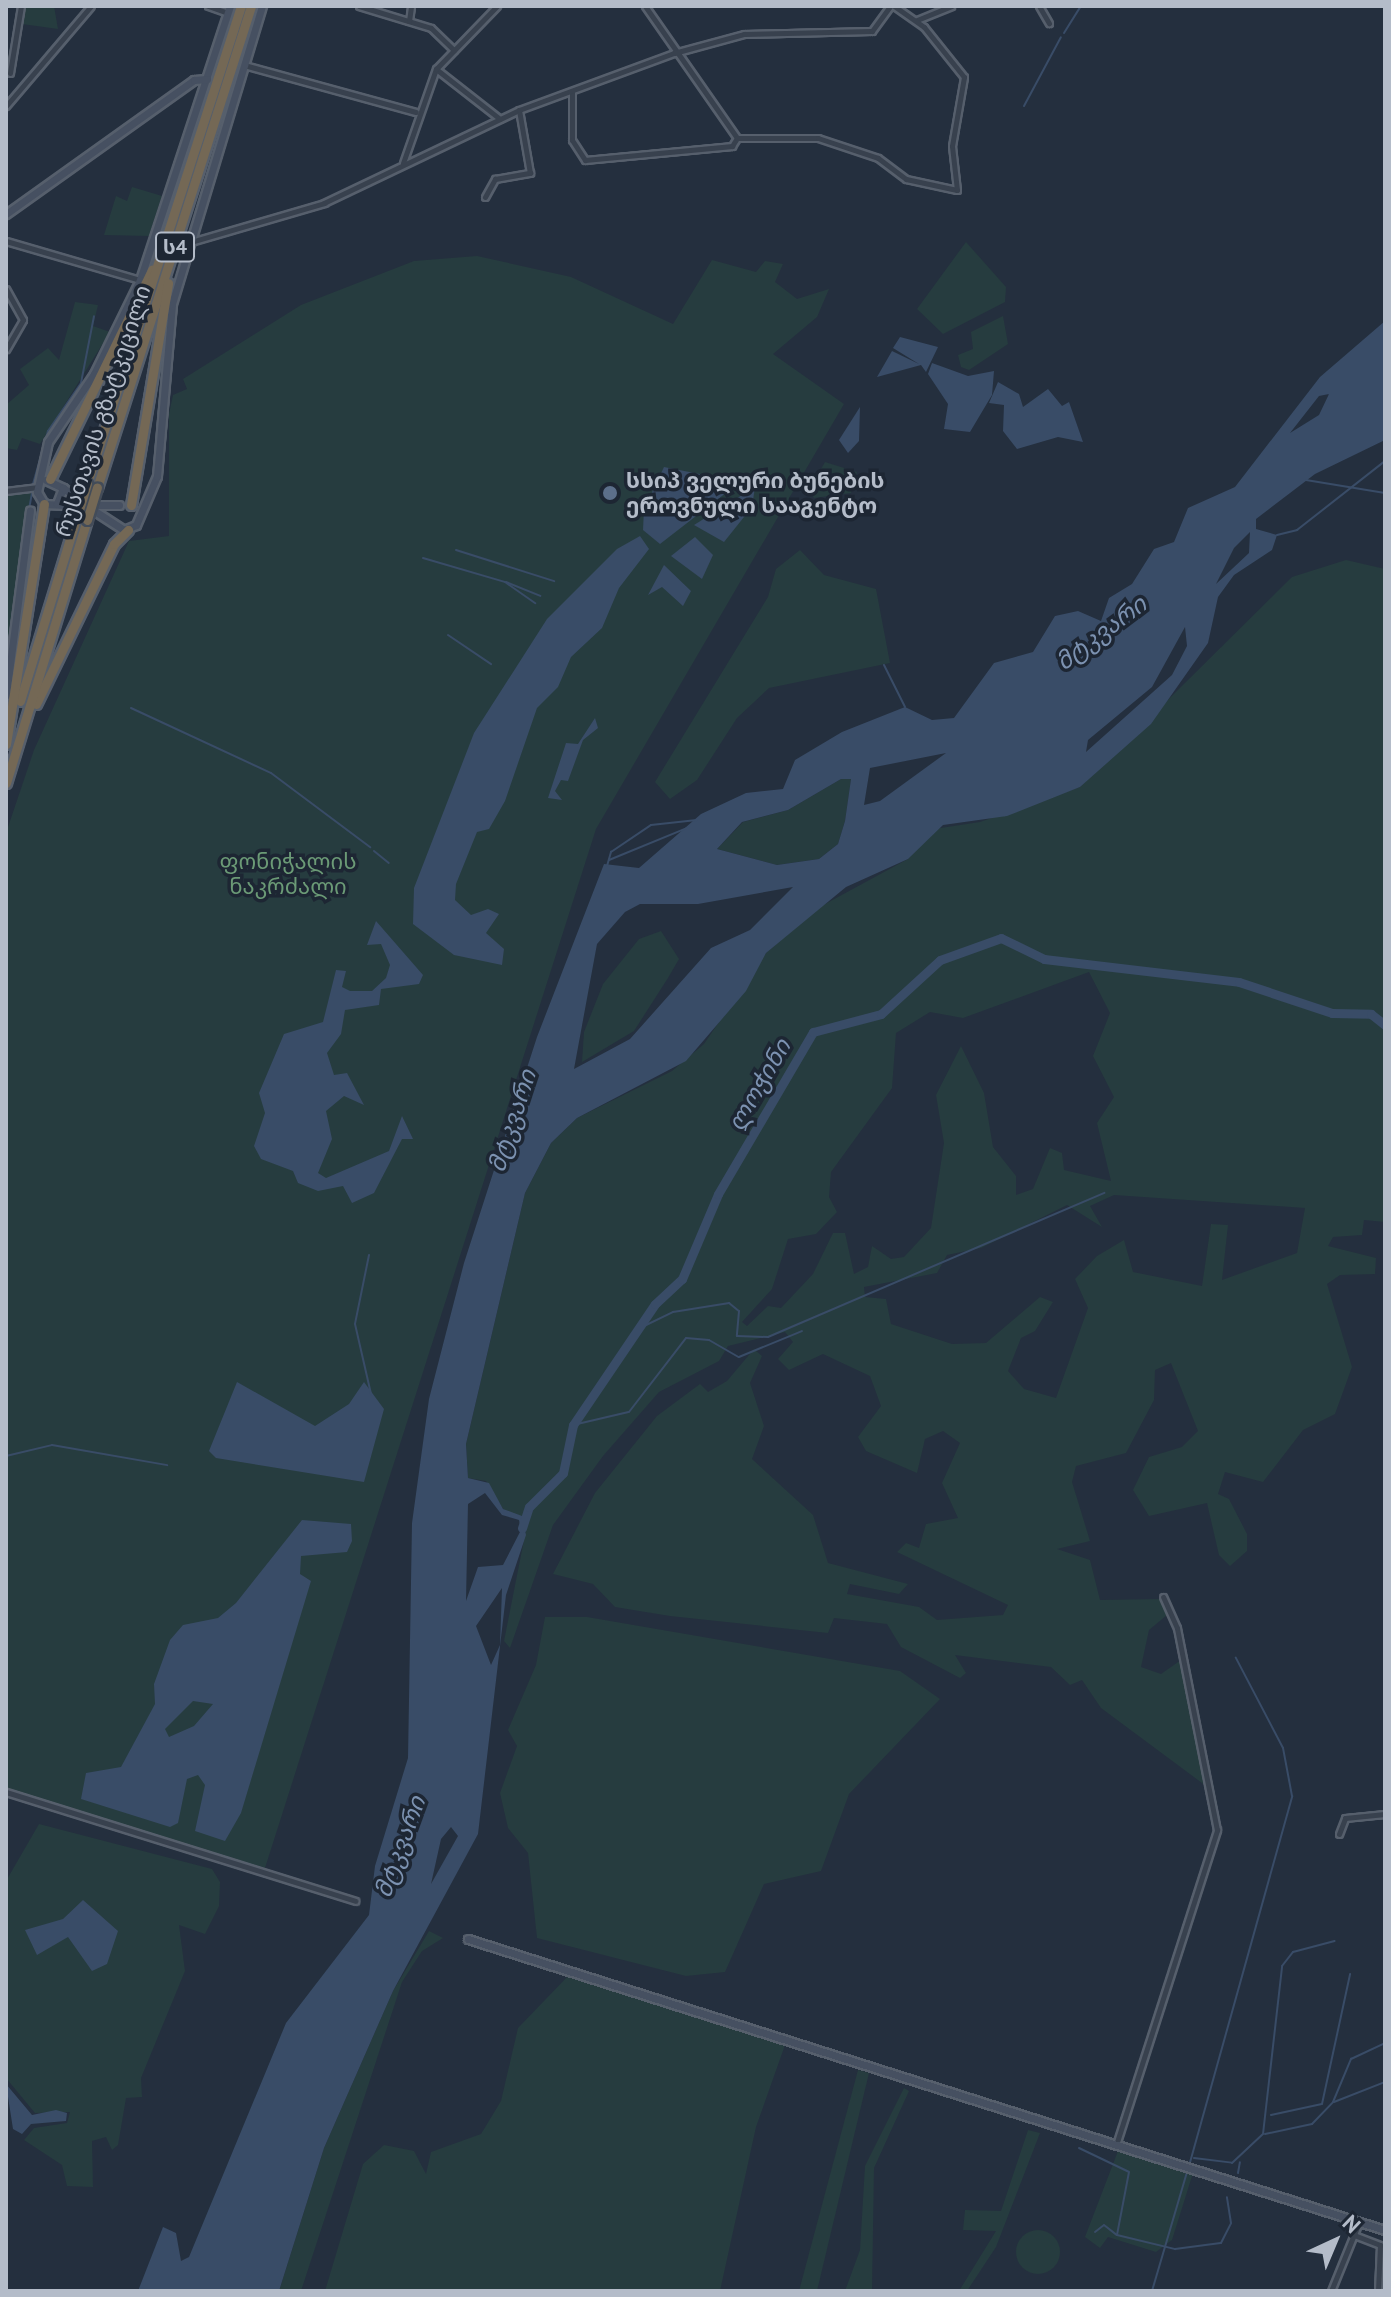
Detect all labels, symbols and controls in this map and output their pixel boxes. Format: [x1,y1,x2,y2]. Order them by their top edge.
road number: ს4 [155,231,195,263]
street label: რუსთავის გზატკეცილი [50,282,156,540]
place label: სსიპ ველური ბუნების ეროვნული სააგენტო [626,467,884,518]
marker: სსიპ ველური ბუნების ეროვნული სააგენტო [601,484,619,502]
water label: მტკვარი [1050,590,1152,676]
park label: ფონიჭალის ნაკრძალი [220,848,356,900]
water label: ლოჭინი [721,1034,797,1136]
water label: მტკვარი [482,1066,542,1176]
water label: მტკვარი [368,1792,432,1902]
north arrow [1295,2201,1375,2281]
text: N [1337,2209,1367,2239]

